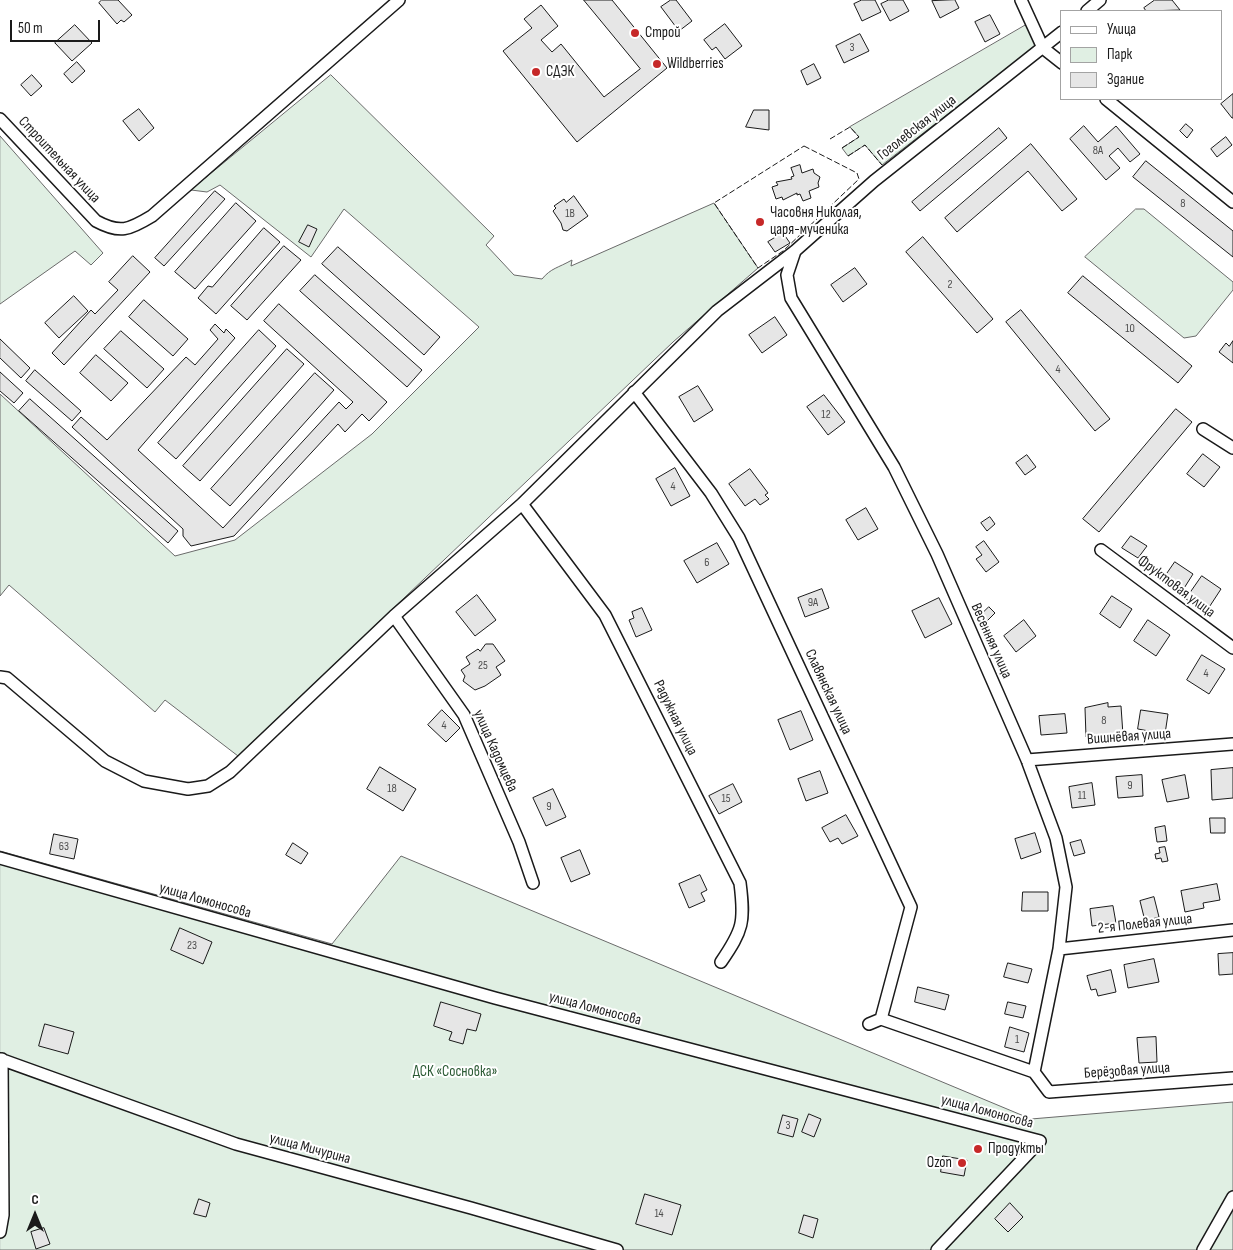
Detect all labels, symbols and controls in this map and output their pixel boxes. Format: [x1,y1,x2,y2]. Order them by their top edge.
scale bar [12,10,102,42]
legend [1060,10,1223,100]
text: 50 m [18,19,43,38]
text: Улица [1107,20,1136,39]
place label: Строй [645,24,681,42]
marker: Строй [629,27,641,39]
house number: 3 [849,41,855,55]
text: Парк [1107,45,1132,64]
place label: Wildberries [667,55,724,73]
marker: Wildberries [651,58,663,70]
place label: СДЭК [546,63,574,81]
marker: СДЭК [530,66,542,78]
text: Здание [1107,70,1144,89]
street label: Гоголевская улица [874,92,960,164]
street label: Строительная улица [14,113,104,207]
house number: 8А [1093,144,1103,158]
house number: 8 [1180,197,1186,211]
place label: Часовня Николая, царя-мученика [770,204,862,239]
house number: 1В [565,207,575,221]
marker: Часовня Николая, царя-мученика [754,216,766,228]
house number: 2 [948,278,952,292]
house number: 10 [1125,322,1135,336]
house number: 4 [1055,363,1061,377]
house number: 12 [821,408,831,422]
house number: 4 [670,480,676,494]
street label: Фруктовая улица [1134,552,1218,622]
house number: 6 [704,556,710,570]
house number: 9А [808,596,818,610]
street label: Весенняя улица [966,601,1016,681]
street label: Славянская улица [800,647,856,737]
house number: 25 [478,659,488,673]
house number: 4 [1203,667,1209,681]
street label: Радужная улица [649,677,701,759]
street label: улица Кадомцева [469,707,521,795]
house number: 8 [1101,714,1107,728]
house number: 4 [441,719,447,733]
street label: Вишнёвая улица [1086,725,1172,749]
house number: 9 [1127,779,1133,793]
house number: 18 [387,782,397,796]
house number: 11 [1078,789,1086,803]
house number: 15 [721,792,731,806]
house number: 9 [546,800,552,814]
house number: 63 [59,840,69,854]
street label: улица Ломоносова [157,879,253,923]
street label: 2-я Полевая улица [1097,910,1193,938]
house number: 23 [187,939,197,953]
street label: улица Ломоносова [547,988,643,1030]
house number: 1 [1015,1033,1019,1047]
street label: Берёзовая улица [1083,1059,1171,1083]
park label: ДСК «Сосновка» [413,1063,497,1081]
street label: улица Ломоносова [939,1091,1035,1133]
house number: 3 [785,1119,791,1133]
street label: улица Мичурина [268,1130,352,1168]
place label: Продукты [988,1140,1044,1158]
marker: Продукты [972,1143,984,1155]
place label: Ozon [927,1154,952,1172]
marker: Ozon [956,1157,968,1169]
north arrow [10,1190,60,1240]
text: С [31,1191,39,1208]
house number: 14 [654,1207,664,1221]

